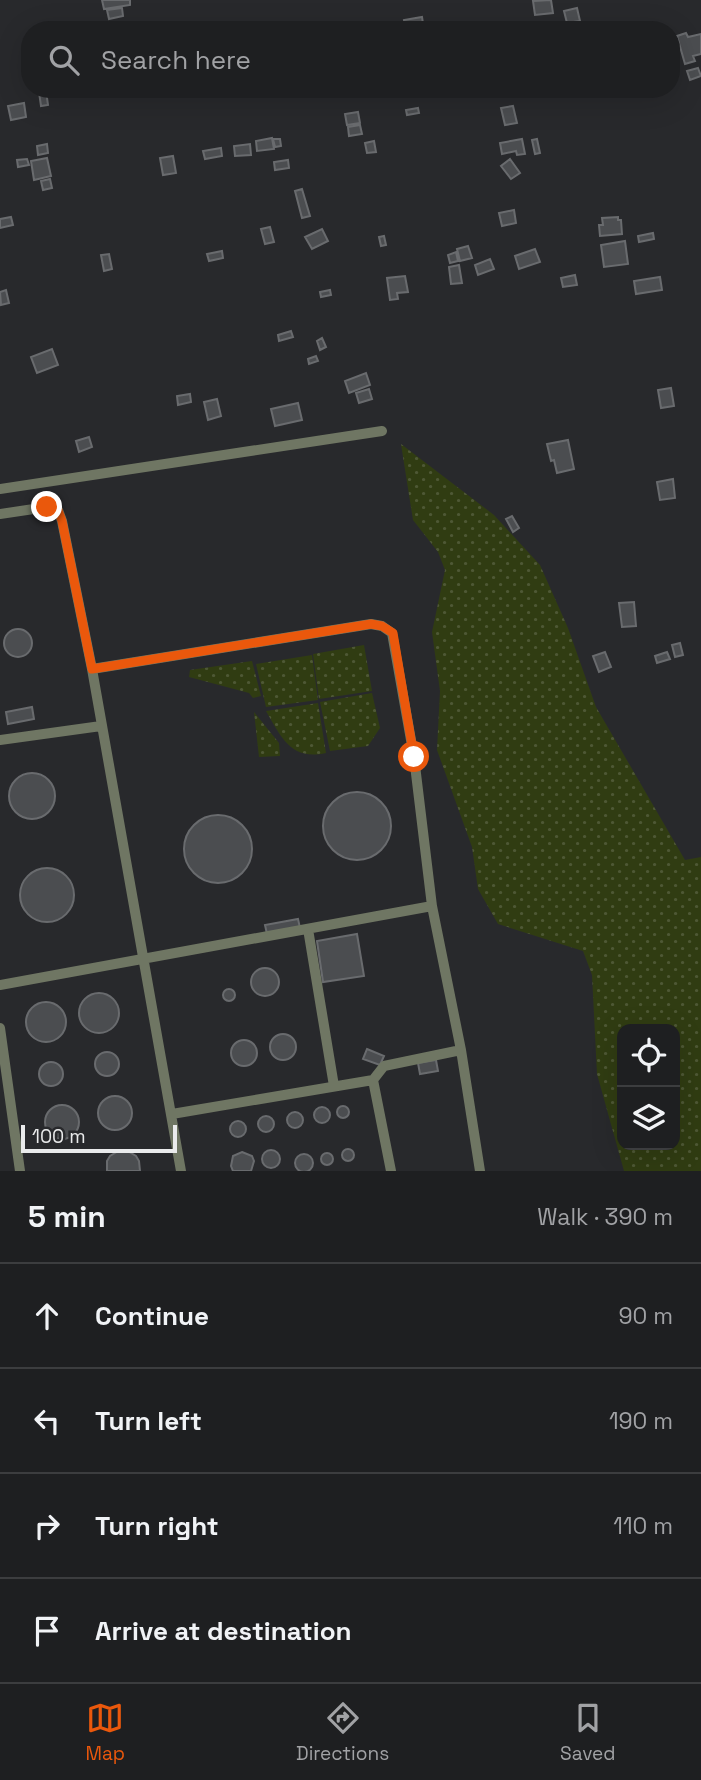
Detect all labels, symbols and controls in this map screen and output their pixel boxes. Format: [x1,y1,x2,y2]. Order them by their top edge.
search box [21,21,680,98]
icon: search [45,41,83,79]
text: Search here [101,43,251,77]
route end [31,491,62,522]
route start [398,741,429,772]
map controls [617,1024,680,1150]
button: locate [617,1024,680,1087]
button: layers [617,1087,680,1150]
scale bar [21,1122,177,1154]
text: 100 m [32,1124,86,1149]
text: 5 min [28,1197,106,1236]
text: Walk · 390 m [537,1202,673,1232]
icon: ahead [28,1297,66,1335]
text: Continue [95,1299,209,1333]
text: 90 m [618,1301,673,1331]
icon: left [28,1402,66,1440]
text: Turn left [95,1404,202,1438]
text: 190 m [609,1406,673,1436]
icon: right [28,1507,66,1545]
text: Turn right [95,1509,219,1543]
text: 110 m [613,1511,673,1541]
icon: arrive [28,1612,66,1650]
text: Arrive at destination [95,1614,352,1648]
tab: Map [85,1699,125,1766]
tab: Directions [296,1699,389,1766]
tab: Saved [560,1699,616,1766]

